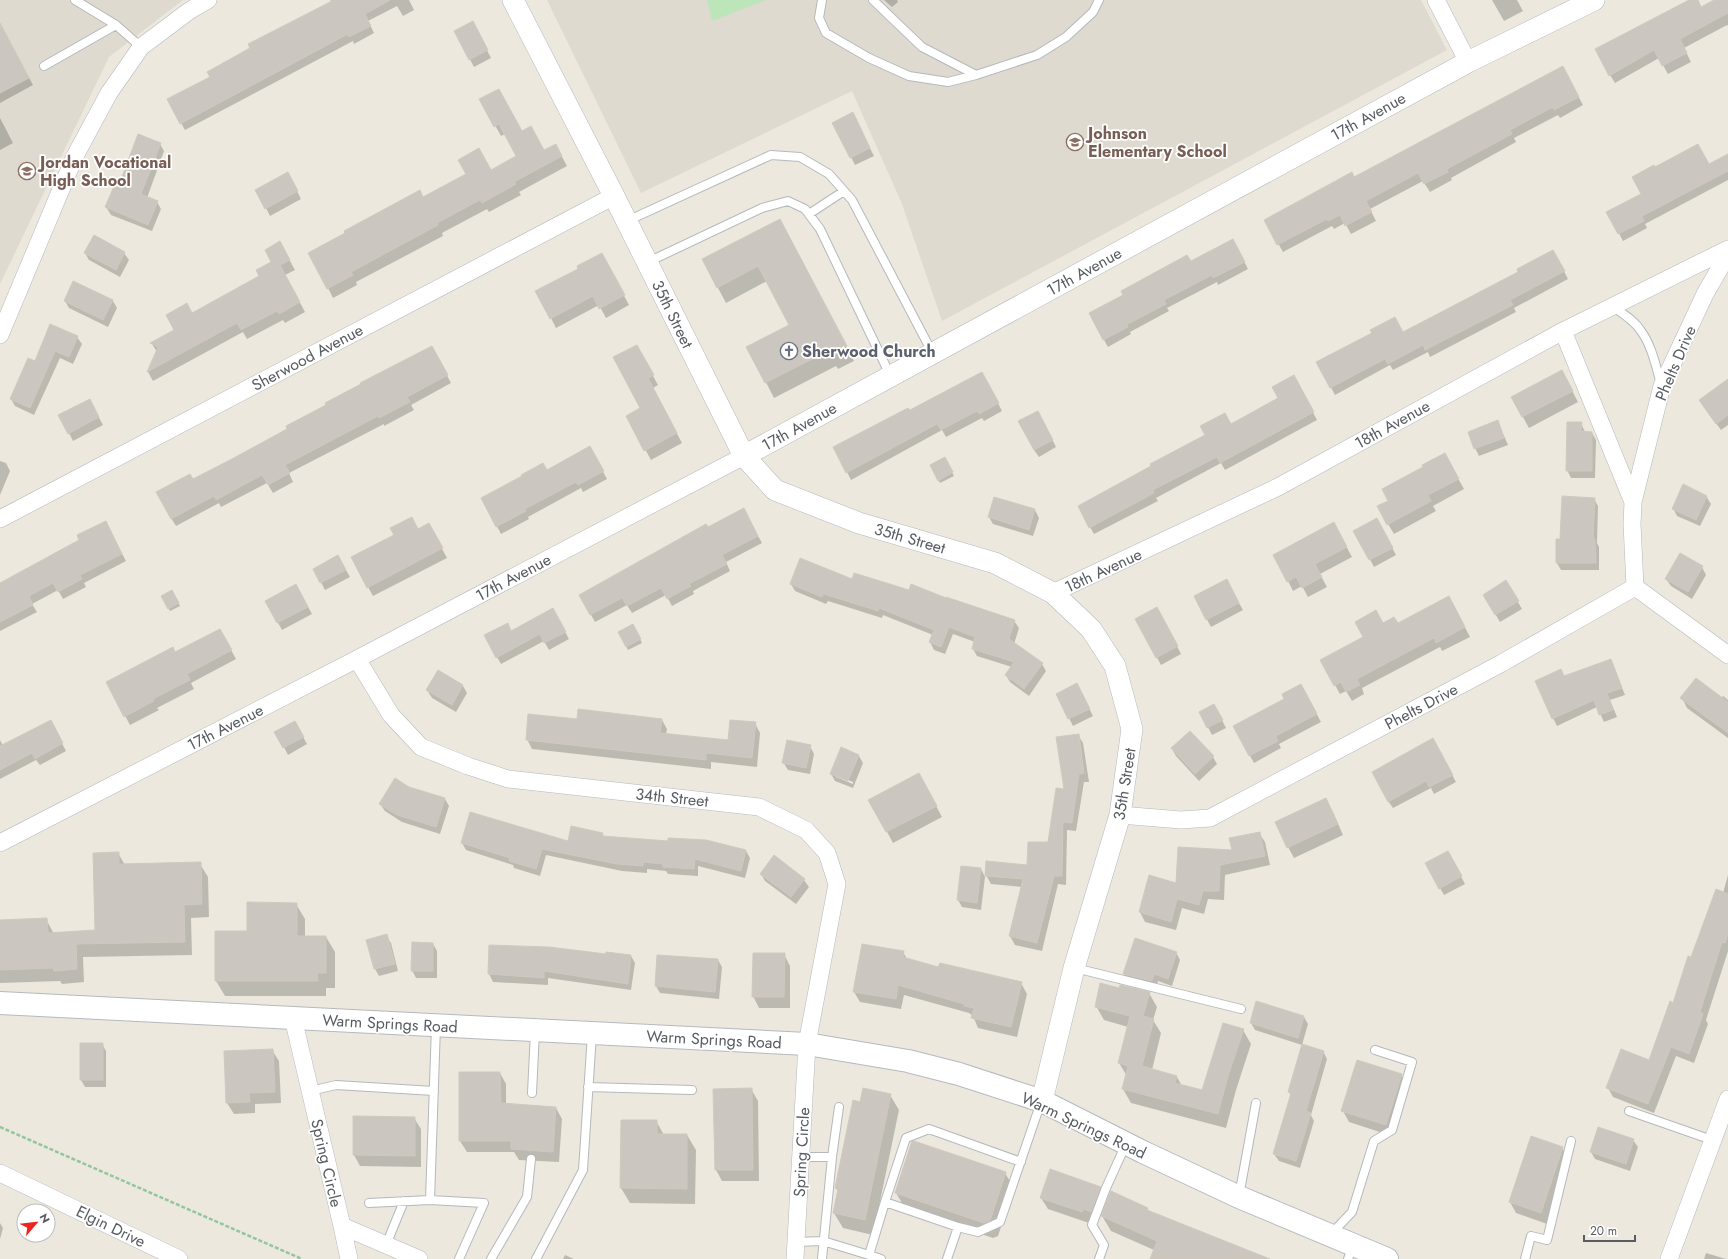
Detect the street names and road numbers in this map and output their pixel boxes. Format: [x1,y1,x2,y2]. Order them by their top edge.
street label: 17th Avenue [1327,86,1410,146]
street label: 17th Avenue [1043,241,1126,301]
street label: 35th Street [646,276,699,352]
street label: Sherwood Avenue [247,318,367,397]
street label: Phelts Drive [1649,322,1702,404]
street label: 18th Avenue [1350,394,1434,455]
street label: 17th Avenue [758,396,841,456]
street label: 35th Street [872,517,948,560]
street label: 18th Avenue [1061,543,1146,598]
street label: 17th Avenue [471,548,555,607]
street label: Phelts Drive [1381,678,1462,735]
street label: 17th Avenue [183,698,267,756]
street label: 35th Street [1107,746,1142,822]
street label: 34th Street [634,782,710,813]
street label: Warm Springs Road [322,1008,458,1039]
street label: Warm Springs Road [646,1024,782,1055]
street label: Warm Springs Road [1018,1086,1150,1165]
street label: Spring Circle [788,1107,815,1197]
street label: Spring Circle [305,1117,348,1209]
street label: Elgin Drive [72,1200,149,1253]

